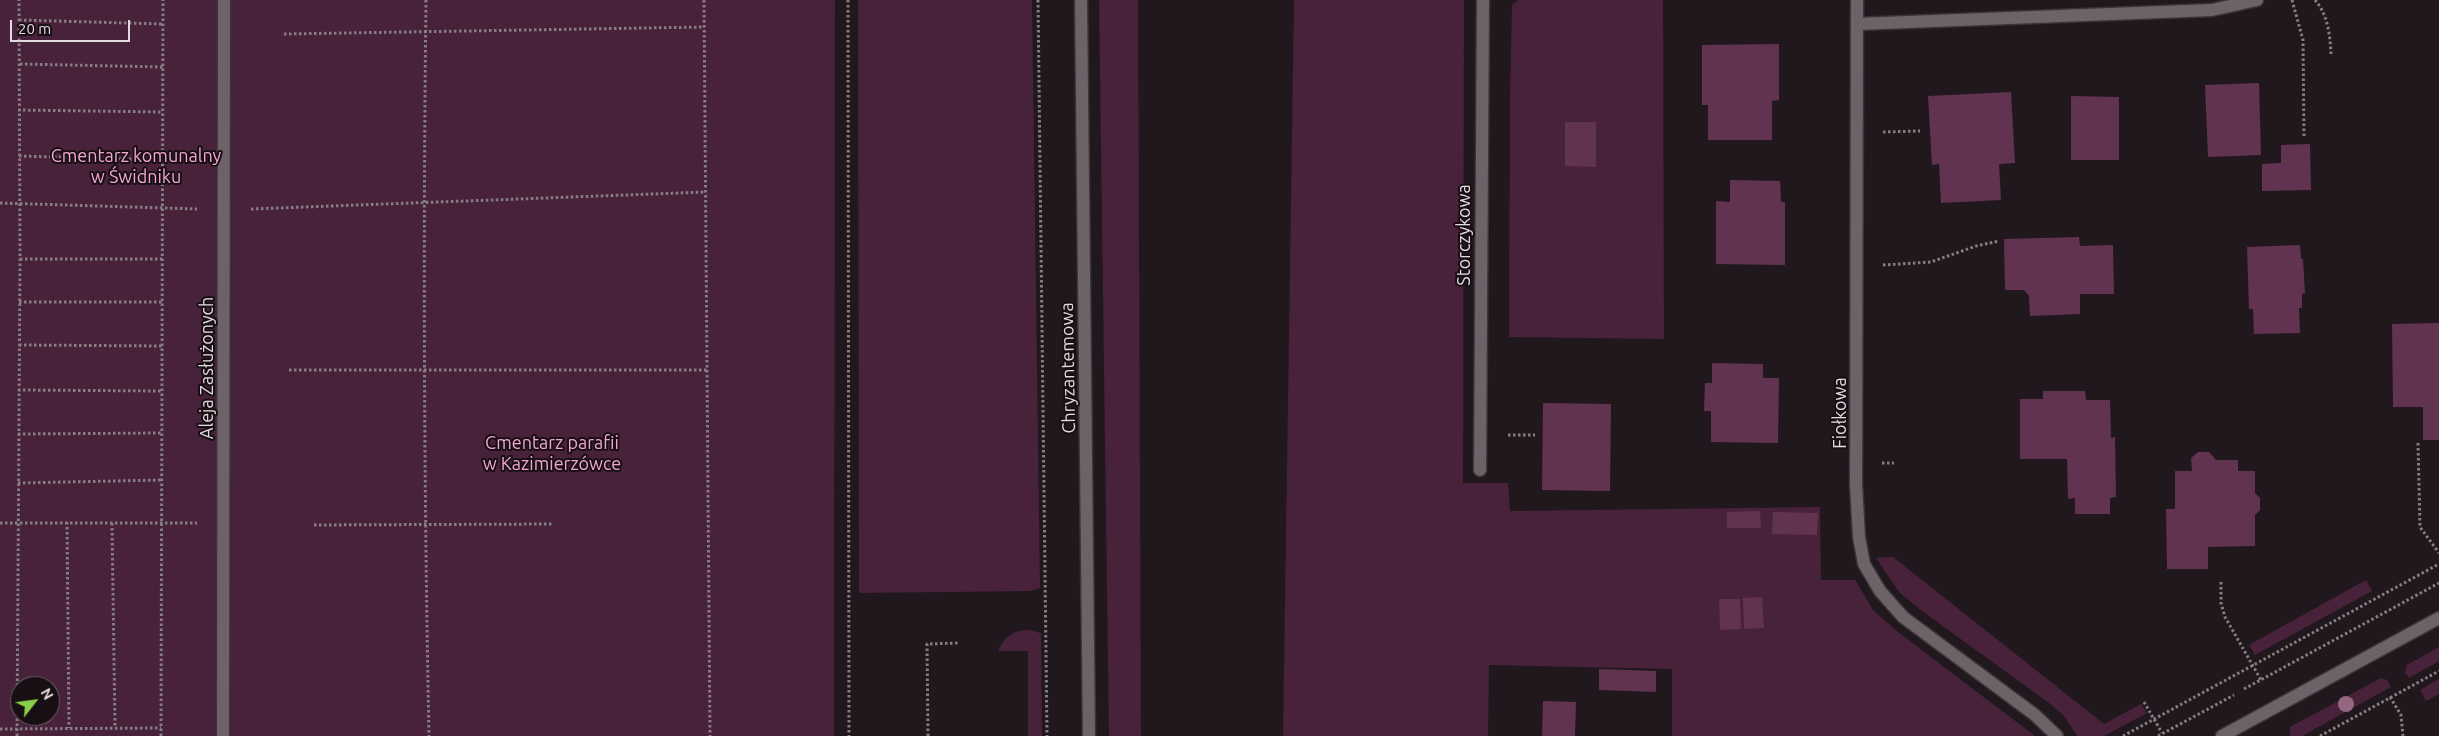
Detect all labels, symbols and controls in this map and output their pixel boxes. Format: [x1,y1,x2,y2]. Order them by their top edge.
scale bar [12,10,132,42]
text: 20 m [18,20,51,37]
park label: Cmentarz komunalny w Świdniku [51,145,221,188]
street label: Storczykowa [1453,184,1475,286]
street label: Aleja Zasłużonych [196,297,218,439]
street label: Chryzantemowa [1056,302,1080,434]
street label: Fiołkowa [1829,377,1851,449]
park label: Cmentarz parafii w Kazimierzówce [483,432,621,474]
north arrow [10,676,60,726]
text: N [38,685,57,703]

